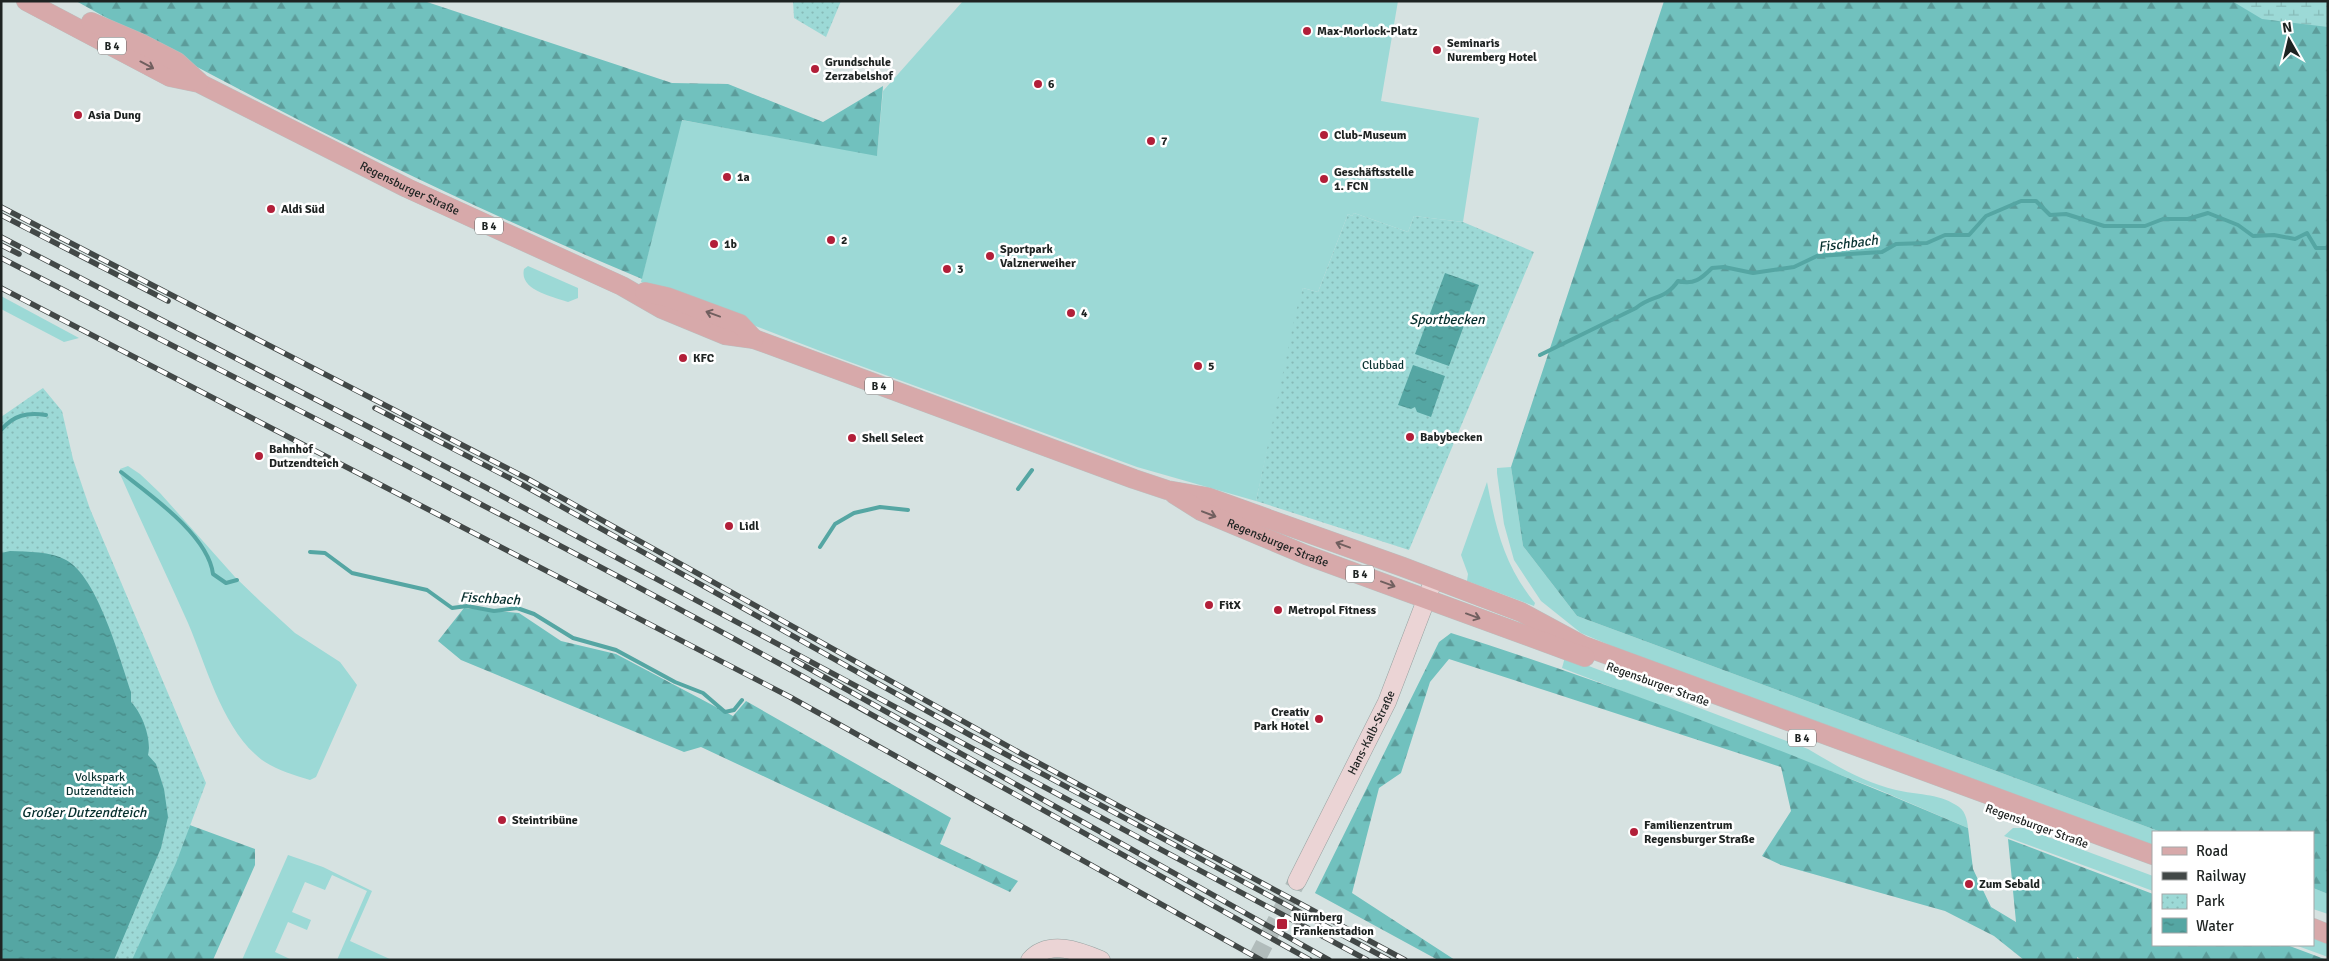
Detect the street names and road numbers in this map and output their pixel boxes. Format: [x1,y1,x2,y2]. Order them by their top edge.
road number: B 4 [98,37,126,54]
street label: Regensburger Straße [357,158,462,219]
road number: B 4 [475,218,503,235]
road number: B 4 [865,378,893,394]
street label: Regensburger Straße [1224,516,1331,571]
road number: B 4 [1346,566,1374,582]
street label: Regensburger Straße [1604,659,1711,710]
street label: Hans-Kalb-Straße [1345,688,1399,778]
road number: B 4 [1788,730,1816,746]
street label: Regensburger Straße [1983,801,2090,852]

